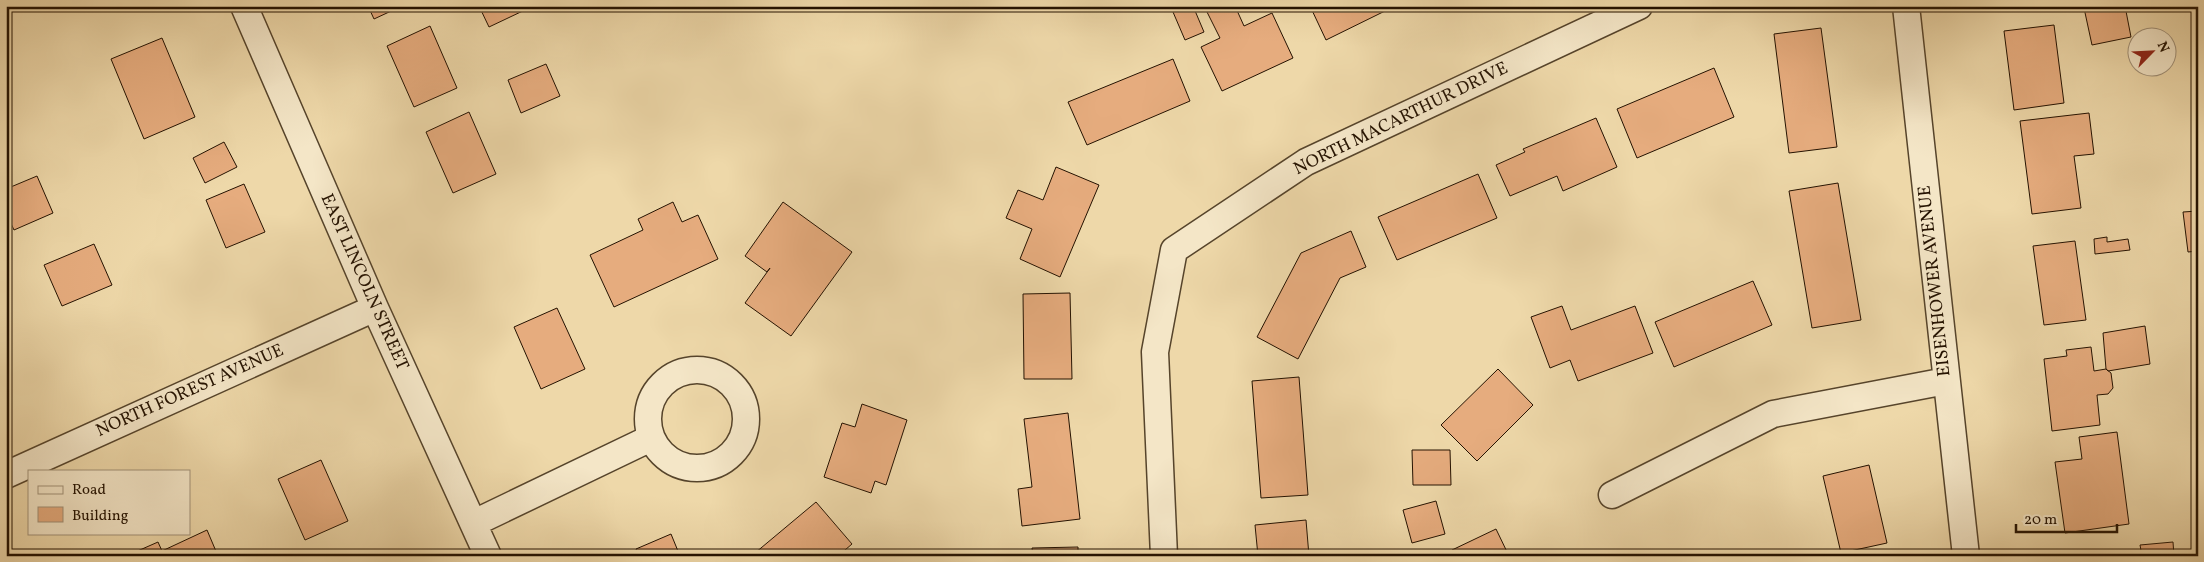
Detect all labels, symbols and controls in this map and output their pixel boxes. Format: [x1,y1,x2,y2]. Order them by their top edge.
north arrow [2126,28,2176,78]
text: N [2152,39,2173,56]
street label: NORTH MACARTHUR DRIVE [1290,56,1513,182]
street label: EISENHOWER AVENUE [1913,184,1957,378]
street label: EAST LINCOLN STREET [314,190,414,375]
street label: NORTH FOREST AVENUE [92,338,288,444]
legend [28,470,190,534]
text: Road [72,480,106,501]
scale bar [2016,502,2118,534]
text: Building [72,506,129,527]
text: 20 m [2024,510,2057,531]

